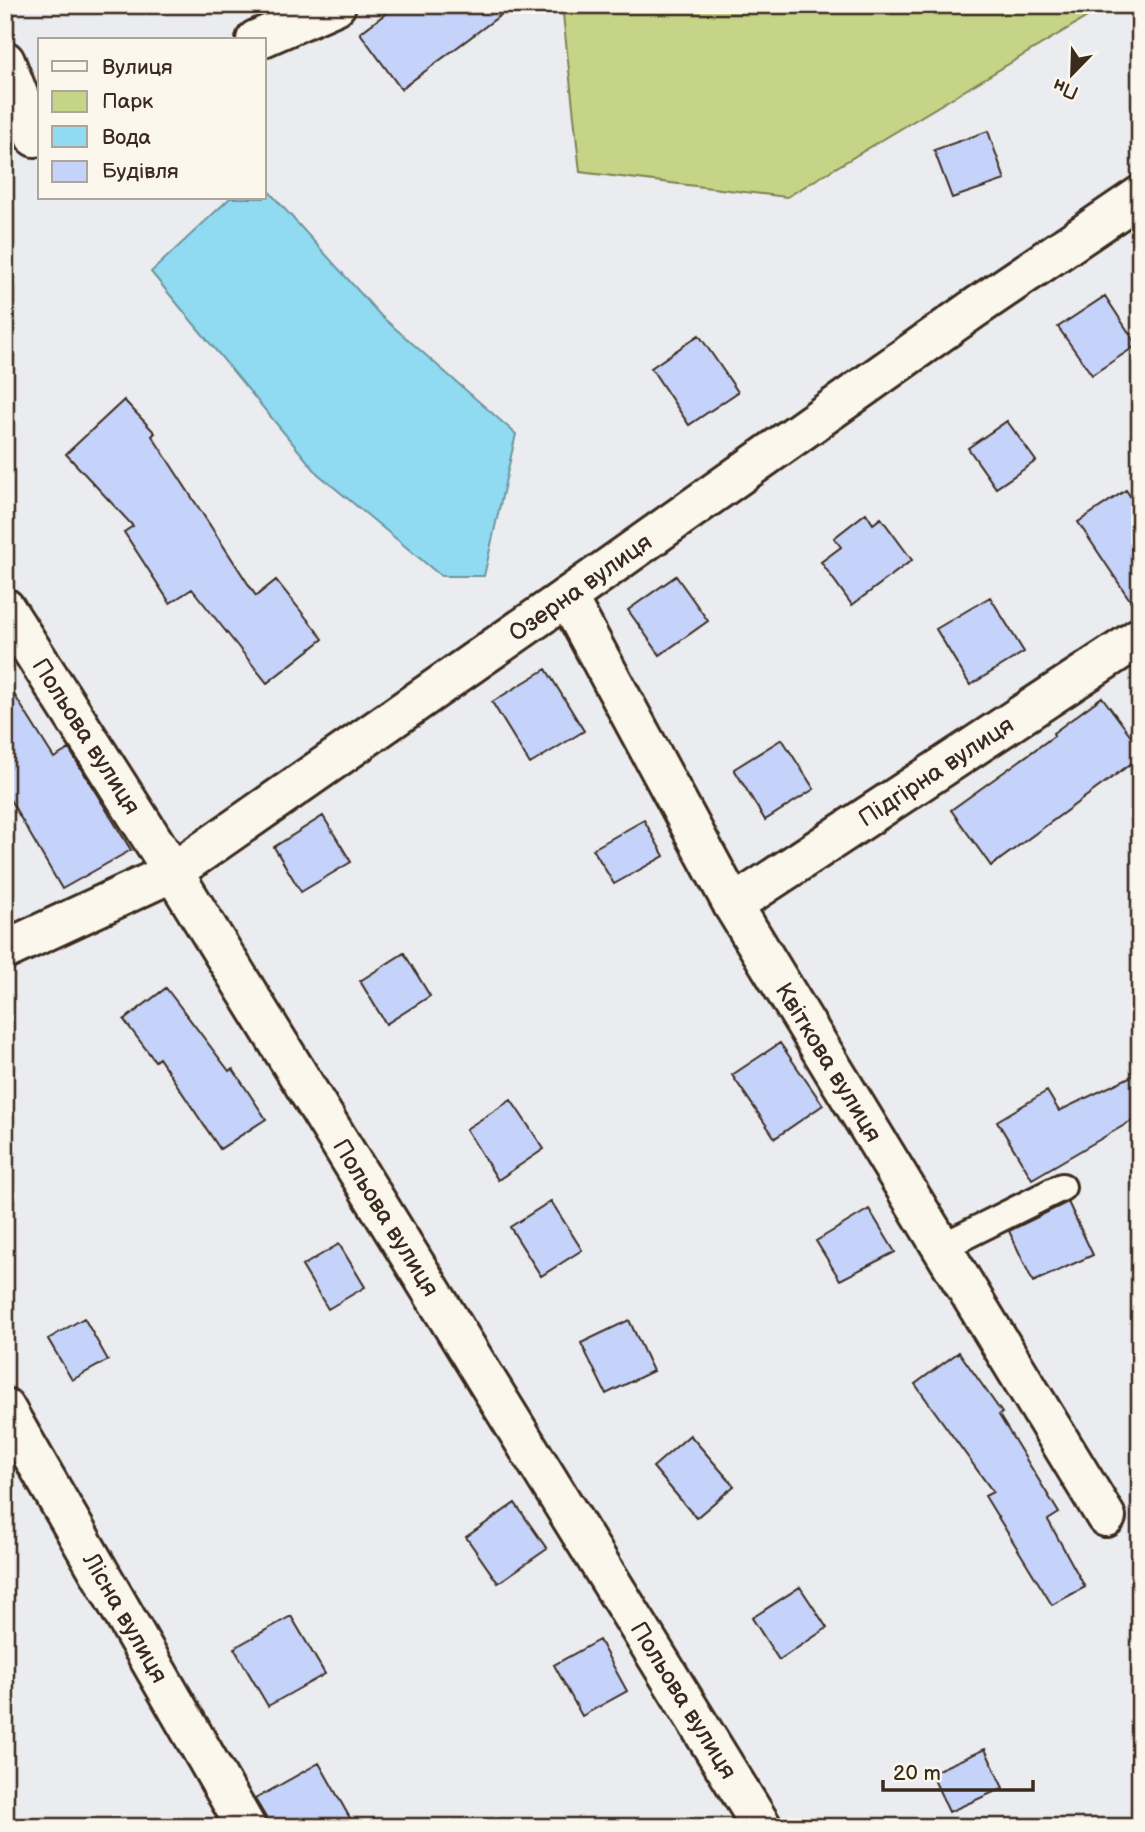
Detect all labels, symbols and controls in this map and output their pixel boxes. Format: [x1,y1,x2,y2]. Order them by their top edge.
legend [38,38,266,200]
north arrow [1036,38,1106,108]
text: Вулиця [102,55,173,80]
text: Пн [1050,73,1082,104]
text: Парк [102,89,153,114]
text: Вода [102,125,151,150]
text: Будівля [102,159,179,184]
street label: Озерна вулиця [503,528,658,648]
street label: Польова вулиця [26,653,147,820]
street label: Підгірна вулиця [853,710,1019,833]
street label: Квіткова вулиця [769,977,888,1147]
street label: Польова вулиця [326,1134,445,1302]
street label: Лісна вулиця [76,1547,174,1688]
street label: Польова вулиця [624,1616,743,1785]
scale bar [883,1748,1033,1792]
text: 20 m [893,1761,941,1786]

